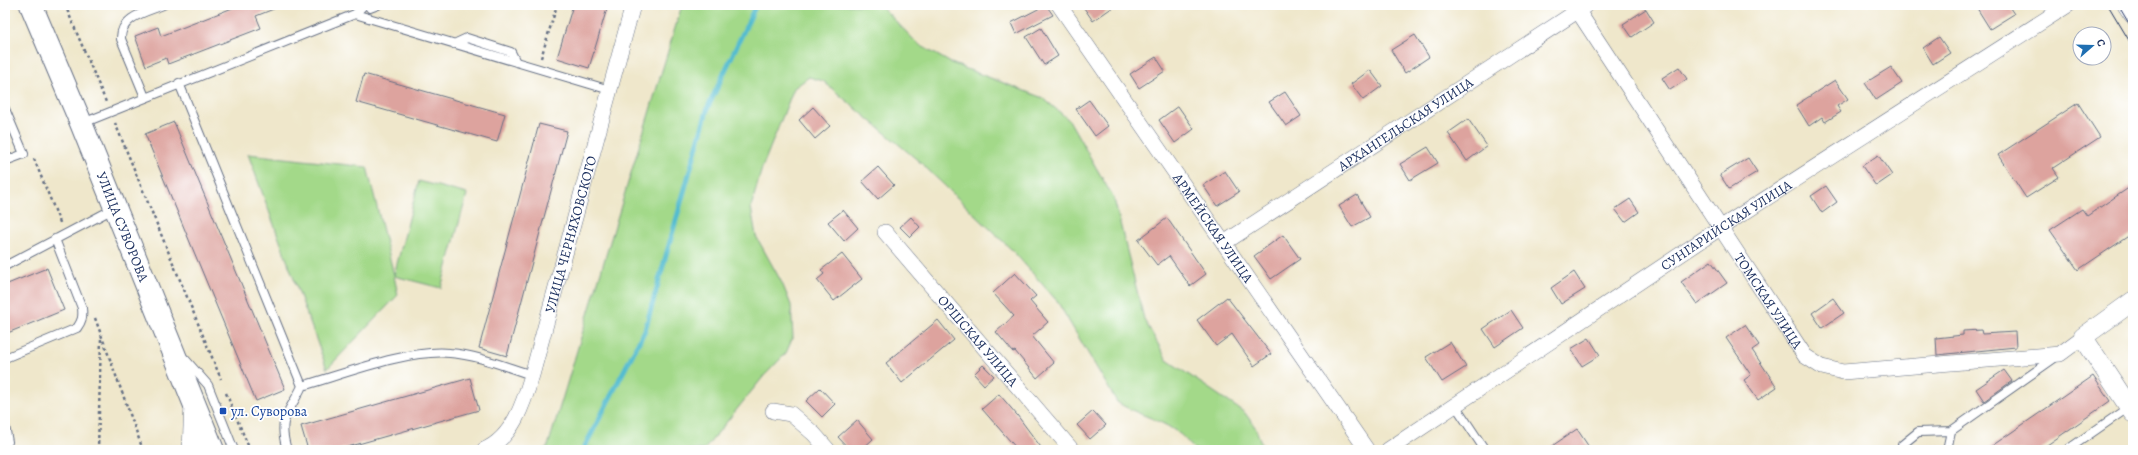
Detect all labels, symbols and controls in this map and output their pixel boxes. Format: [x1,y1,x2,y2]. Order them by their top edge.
north arrow [2072,26,2112,66]
text: С [2093,37,2109,49]
street label: АРХАНГЕЛЬСКАЯ УЛИЦА [1334,73,1478,176]
street label: УЛИЦА ЧЕРНЯХОВСКОГО [540,153,601,315]
street label: УЛИЦА СУВОРОВА [92,169,153,285]
street label: АРМЕЙСКАЯ УЛИЦА [1168,169,1258,287]
street label: СУНГАРИЙСКАЯ УЛИЦА [1657,175,1796,275]
street label: ТОМСКАЯ УЛИЦА [1730,249,1807,353]
street label: ОРШСКАЯ УЛИЦА [933,291,1023,391]
place label: ул. Суворова [230,402,308,421]
marker: ул. Суворова [218,406,228,416]

